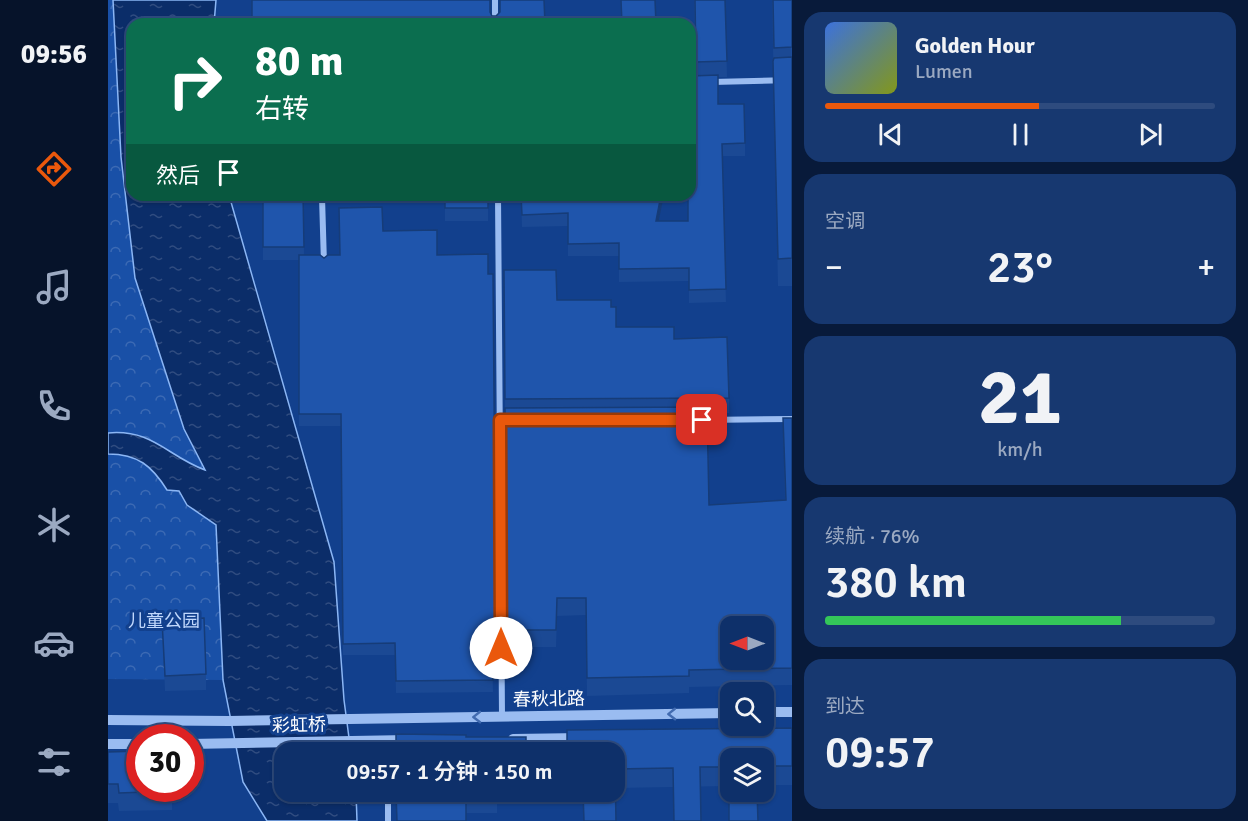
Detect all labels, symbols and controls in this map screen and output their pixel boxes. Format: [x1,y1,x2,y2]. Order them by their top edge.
text: Golden Hour [915,32,1035,59]
text: 80 m [255,36,344,87]
text: 09:56 [21,38,87,71]
icon: right [156,42,234,120]
text: Lumen [915,59,973,84]
text: 右转 [255,93,309,126]
icon: previous [874,118,907,151]
icon: pause [1004,118,1037,151]
icon: next [1134,118,1167,151]
icon: directions [33,148,75,190]
icon: arrive [212,156,245,189]
text: 然后 [156,162,200,189]
text: 空调 [825,209,865,234]
text: 23° [987,240,1053,295]
text: − [825,247,843,288]
text: + [1197,247,1215,288]
icon: music [33,266,75,308]
text: 21 [978,350,1062,446]
icon: phone [33,385,75,427]
pin [676,394,727,445]
icon: arrive [685,403,718,436]
text: km/h [997,437,1043,462]
icon: climate [33,504,75,546]
text: 续航 · 76% [825,524,920,549]
text: 380 km [825,555,967,610]
park label: 儿童公园 [128,610,200,632]
position arrow [469,616,533,680]
north arrow [720,616,774,670]
map controls [720,616,774,802]
icon: car [33,622,75,664]
button: search [720,682,774,736]
street label: 春秋北路 [513,687,585,711]
text: 到达 [825,694,865,719]
one-way arrow [668,708,677,720]
one-way arrow [473,711,482,723]
street label: 彩虹桥 [272,714,326,736]
speed limit sign: 30 [126,724,204,802]
text: 09:57 [825,725,935,780]
icon: filters [33,741,75,783]
button: layers [720,748,774,802]
text: 09:57 · 1 分钟 · 150 m [347,758,552,785]

